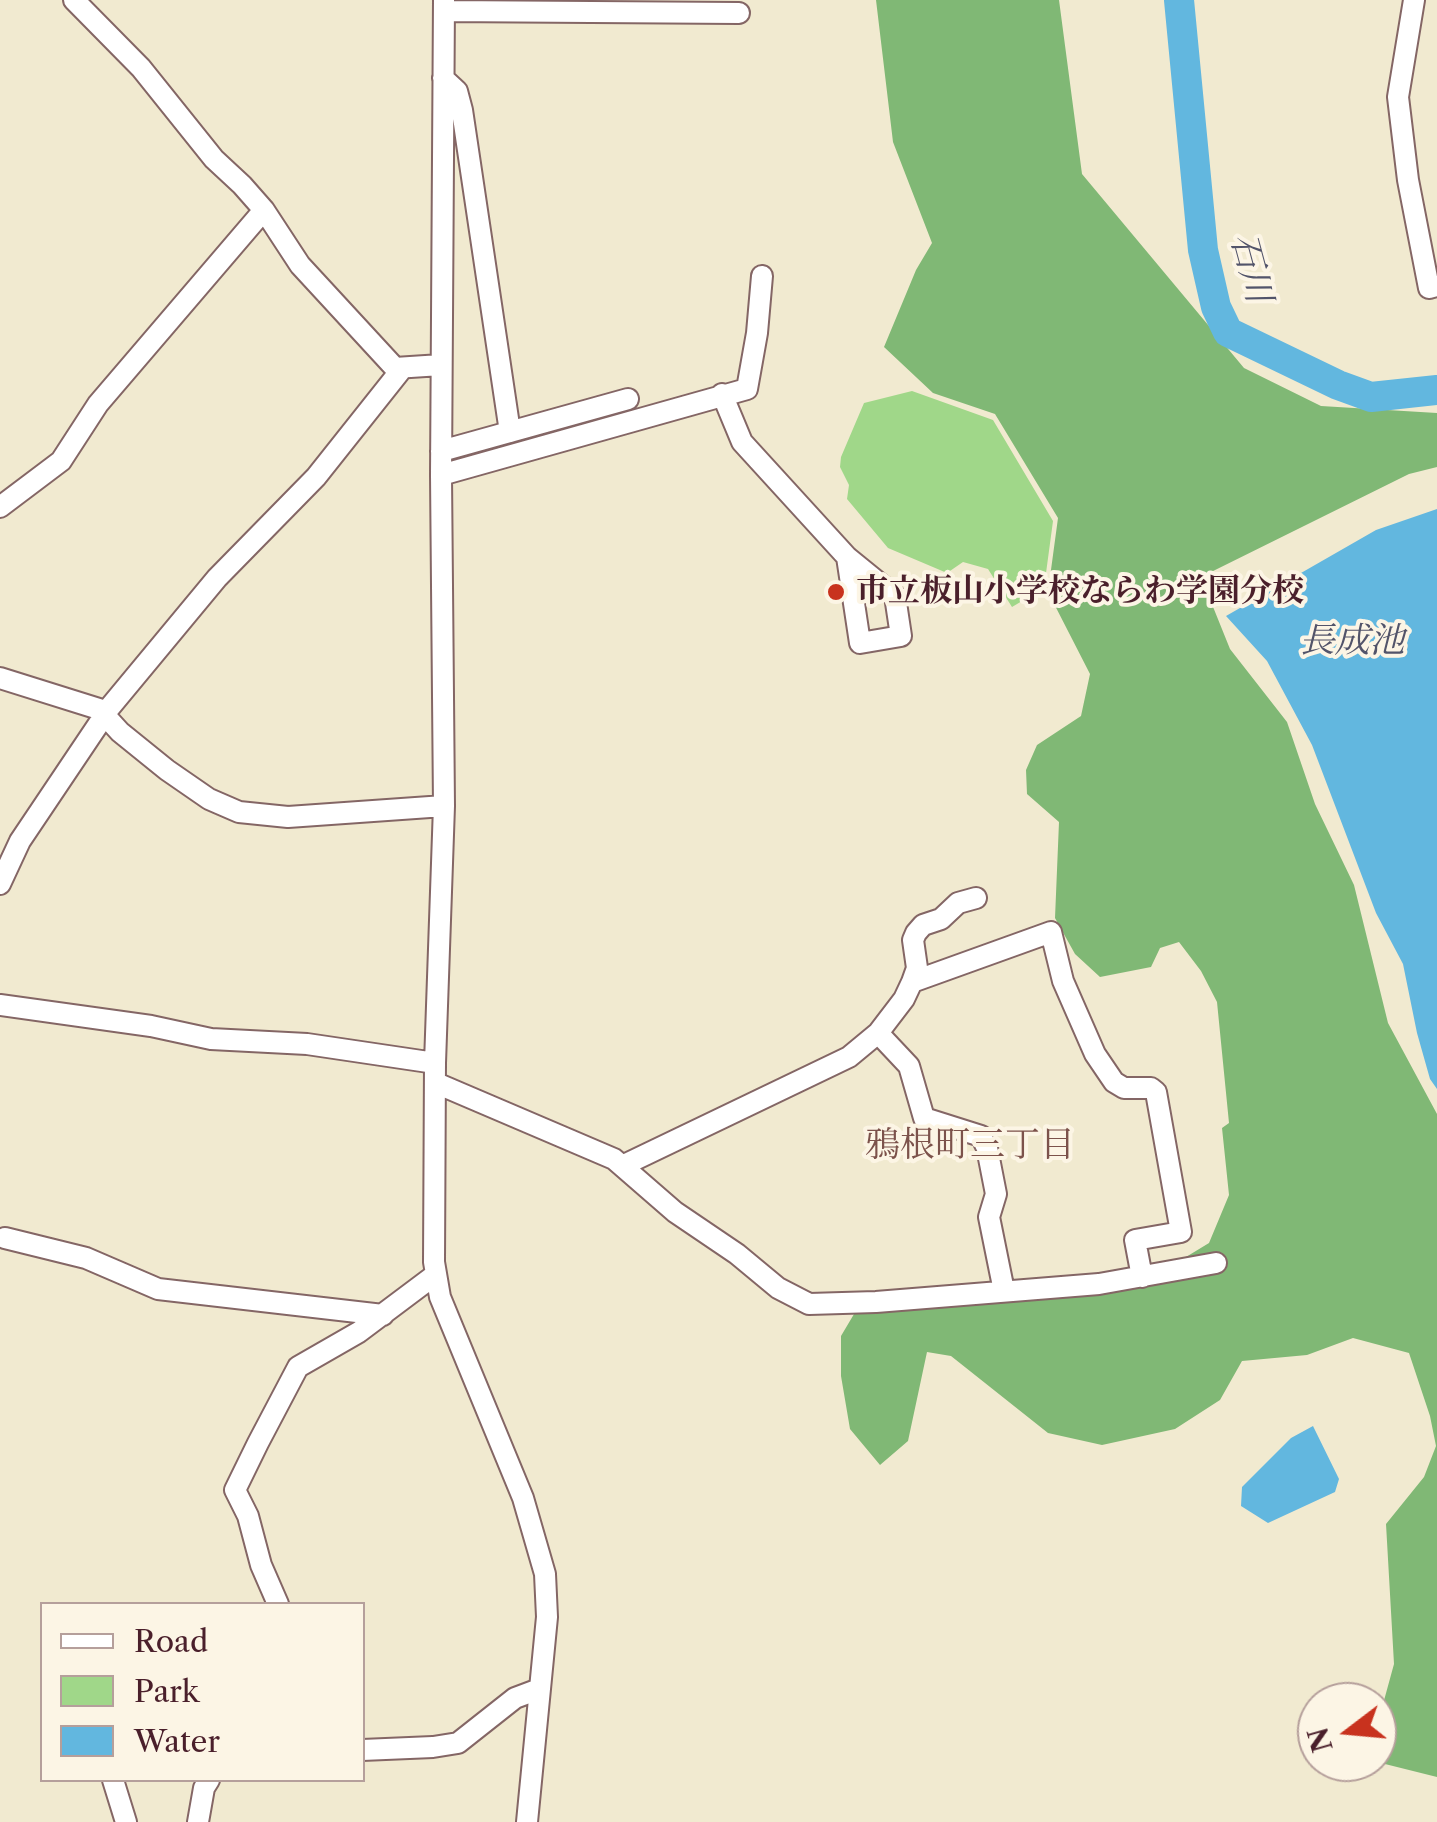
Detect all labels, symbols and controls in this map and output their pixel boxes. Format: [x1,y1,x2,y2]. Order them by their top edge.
water label: 石川 [1221,229,1279,307]
place label: 市立板山小学校ならわ学園分校 [856,573,1304,611]
marker: 市立板山小学校ならわ学園分校 [825,581,847,603]
water label: 長成池 [1300,621,1404,663]
district label: 鴉根町三丁目 [865,1125,1075,1167]
legend [40,1602,365,1782]
text: Road [134,1623,208,1660]
text: Park [134,1673,199,1710]
north arrow [1297,1682,1397,1782]
text: Water [134,1723,220,1760]
text: N [1300,1723,1340,1756]

